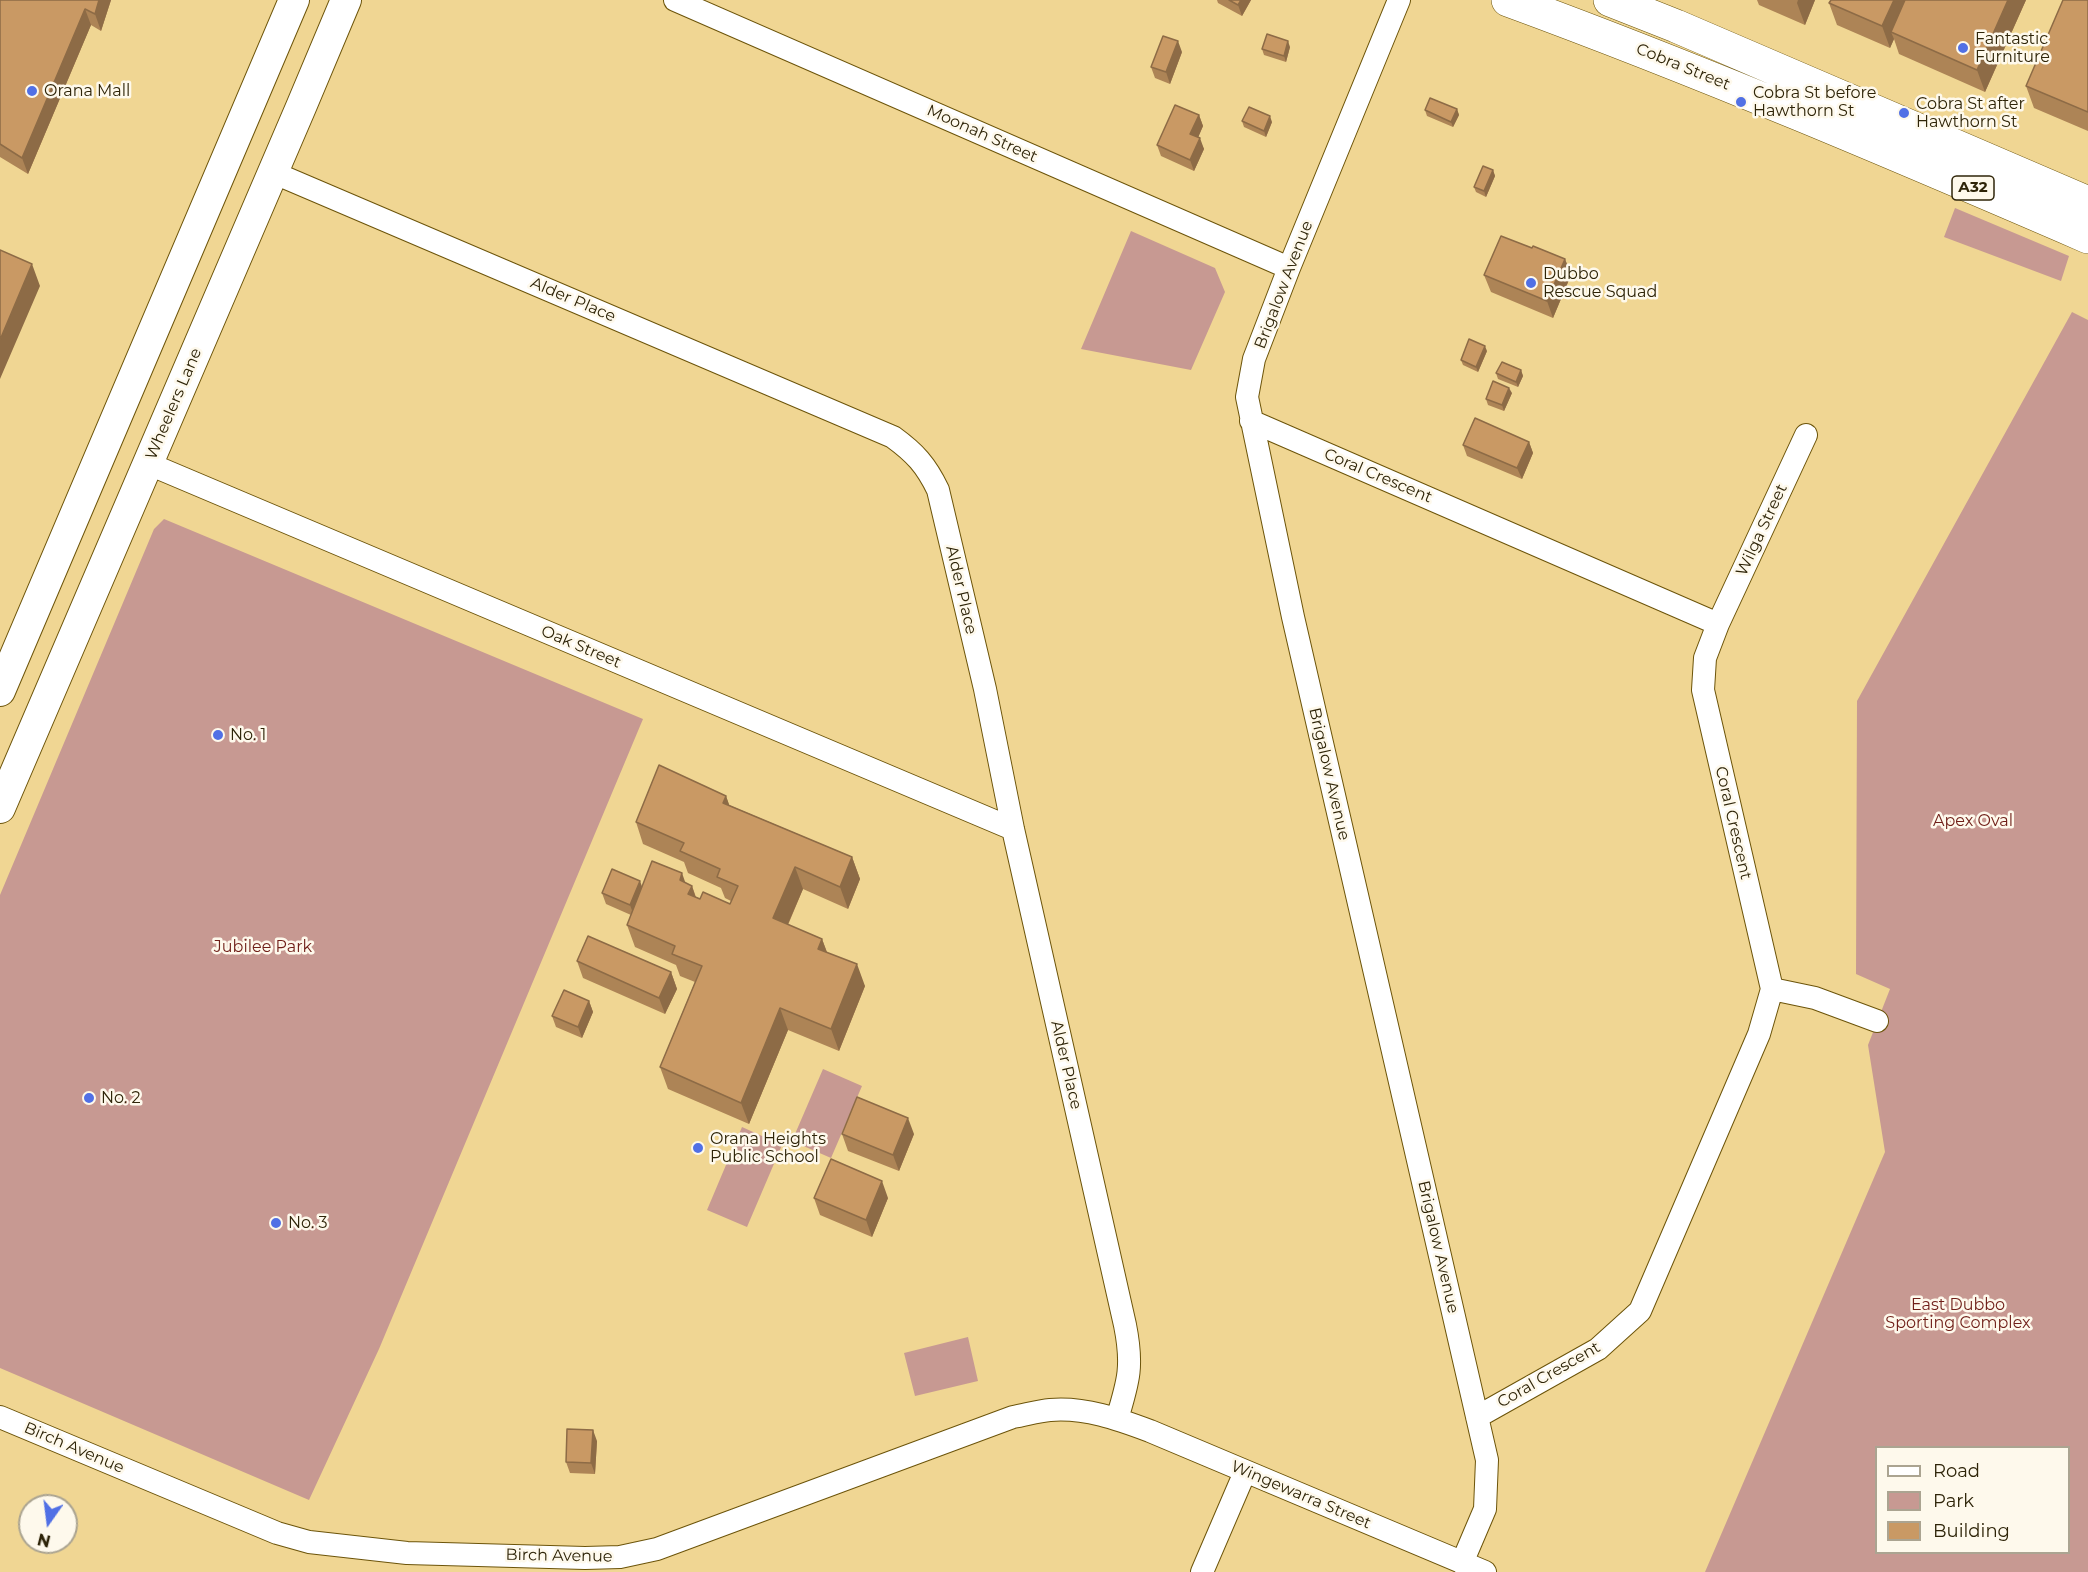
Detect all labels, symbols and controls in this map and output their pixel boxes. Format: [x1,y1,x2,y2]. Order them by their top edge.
place label: Fantastic Furniture [1975,29,2050,67]
street label: Cobra Street [1633,39,1733,95]
marker: Fantastic Furniture [1956,41,1970,55]
place label: Orana Mall [44,81,130,101]
place label: Cobra St before Hawthorn St [1753,83,1876,121]
marker: Orana Mall [25,84,39,98]
place label: Cobra St after Hawthorn St [1916,94,2025,132]
marker: Cobra St before Hawthorn St [1734,95,1748,109]
street label: Moonah Street [924,101,1040,167]
marker: Cobra St after Hawthorn St [1897,106,1911,120]
road number: A32 [1952,176,1994,200]
street label: Brigalow Avenue [1251,218,1317,352]
place label: Dubbo Rescue Squad [1543,264,1657,302]
street label: Alder Place [528,273,618,327]
marker: Dubbo Rescue Squad [1524,276,1538,290]
street label: Wheelers Lane [142,345,206,463]
street label: Coral Crescent [1321,445,1435,507]
street label: Wilga Street [1732,481,1792,579]
street label: Alder Place [941,544,981,636]
street label: Oak Street [538,622,624,672]
street label: Brigalow Avenue [1304,706,1354,842]
place label: No. 1 [230,725,266,745]
marker: No. 1 [211,728,225,742]
street label: Coral Crescent [1711,765,1755,881]
park label: Apex Oval [1933,811,2013,831]
park label: Jubilee Park [214,937,312,957]
street label: Alder Place [1046,1019,1086,1111]
place label: No. 2 [101,1088,140,1108]
marker: No. 2 [82,1091,96,1105]
place label: Orana Heights Public School [710,1129,826,1167]
marker: Orana Heights Public School [691,1141,705,1155]
street label: Brigalow Avenue [1413,1179,1463,1315]
place label: No. 3 [288,1213,327,1233]
marker: No. 3 [269,1216,283,1230]
park label: East Dubbo Sporting Complex [1885,1295,2031,1333]
street label: Coral Crescent [1494,1338,1604,1412]
street label: Birch Avenue [21,1418,127,1478]
legend [1875,1446,2070,1554]
street label: Wingewarra Street [1228,1457,1374,1533]
text: Road [1933,1460,1980,1482]
text: Park [1933,1490,1974,1512]
north arrow [18,1494,78,1554]
text: Building [1933,1520,2010,1542]
text: N [35,1529,53,1551]
street label: Birch Avenue [505,1545,613,1567]

